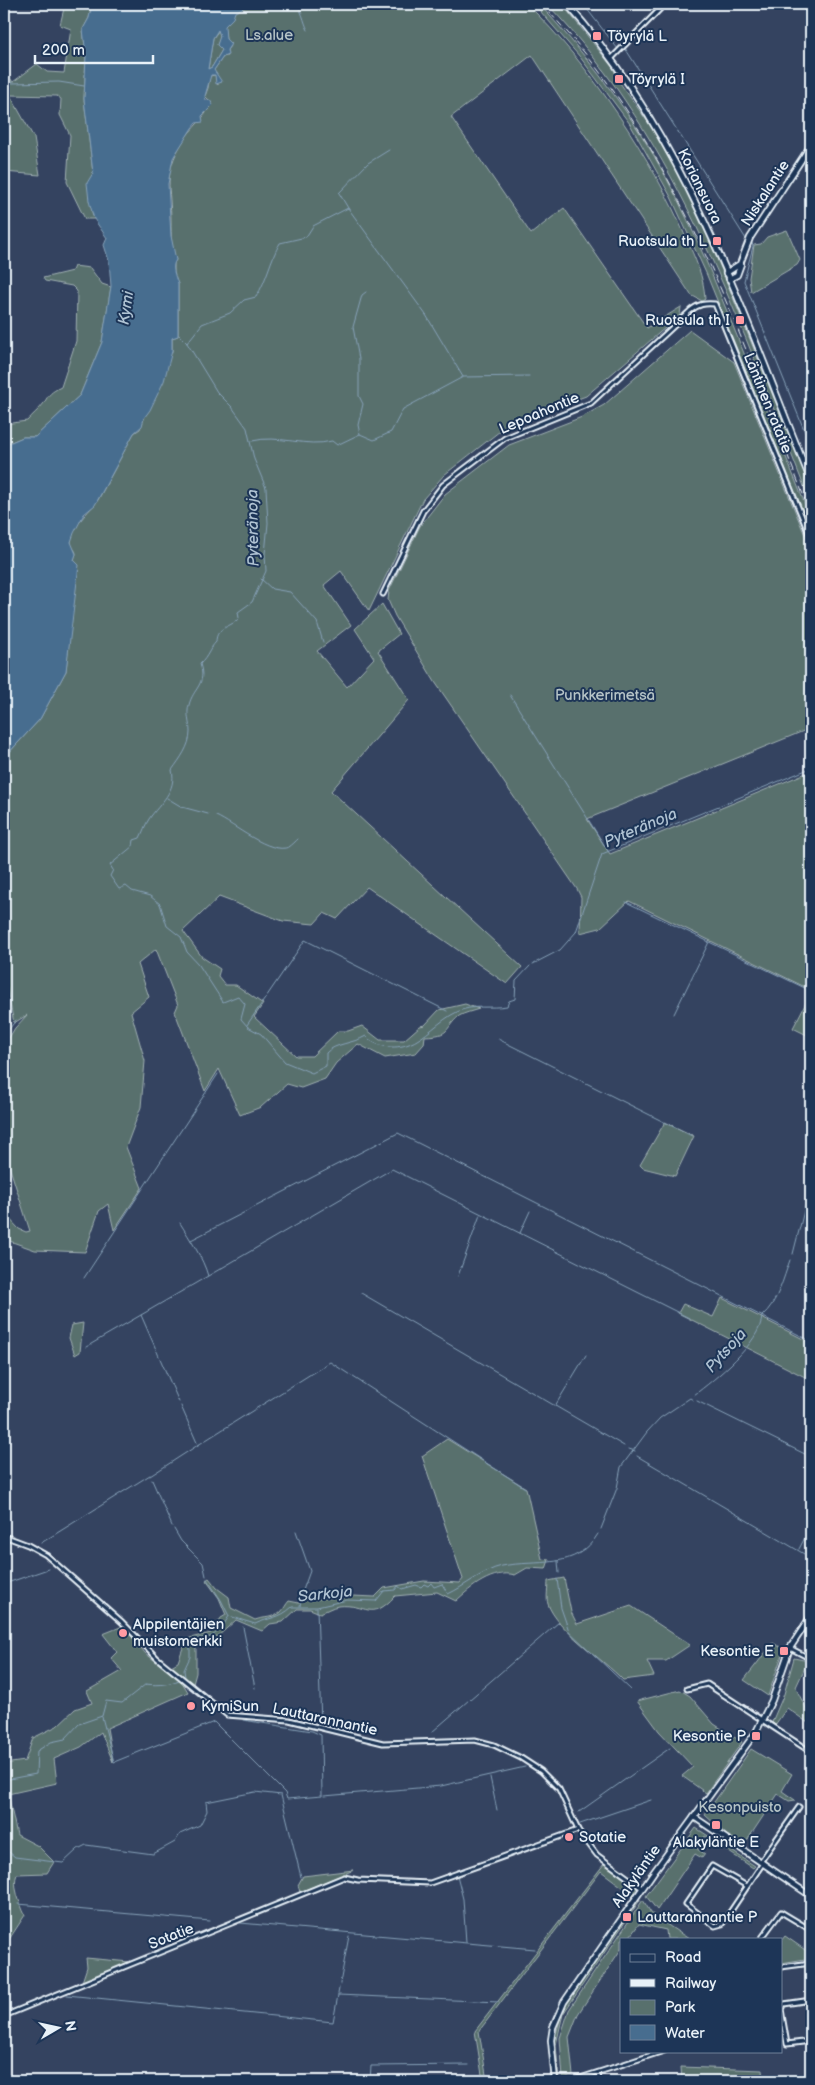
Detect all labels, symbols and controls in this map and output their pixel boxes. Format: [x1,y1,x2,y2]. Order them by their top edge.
park label: Ls.alue [245,26,293,45]
place label: Töyrylä L [607,27,667,46]
marker: Töyrylä L [591,30,603,42]
scale bar [35,32,152,64]
text: 200 m [42,41,85,60]
place label: Töyrylä I [629,70,685,89]
marker: Töyrylä I [613,73,625,85]
street label: Koriansuora [673,145,726,227]
street label: Niskalantie [737,157,794,230]
place label: Ruotsula th L [618,232,707,251]
marker: Ruotsula th L [711,235,723,247]
water label: Kymi [115,289,138,326]
place label: Ruotsula th I [645,311,730,330]
marker: Ruotsula th I [734,314,746,326]
street label: Läntinen ratatie [739,350,796,456]
street label: Lepoahontie [496,388,582,439]
water label: Pyteränoja [243,489,264,567]
park label: Punkkerimetsä [555,686,655,705]
water label: Pyteränoja [601,804,680,852]
water label: Pytsoja [701,1325,751,1377]
water label: Sarkoja [297,1582,354,1607]
place label: Alppilentäjien muistomerkki [133,1615,224,1651]
marker: Alppilentäjien muistomerkki [117,1627,129,1639]
place label: Kesontie E [700,1642,774,1661]
marker: Kesontie E [778,1645,790,1657]
place label: KymiSun [201,1697,259,1716]
street label: Lauttarannantie [271,1699,379,1740]
marker: KymiSun [185,1700,197,1712]
place label: Kesontie P [673,1727,747,1746]
marker: Kesontie P [750,1730,762,1742]
park label: Kesonpuisto [698,1798,782,1817]
marker: Alakyläntie E [710,1819,722,1831]
place label: Sotatie [579,1828,626,1847]
marker: Sotatie [563,1831,575,1843]
place label: Alakyläntie E [673,1833,759,1852]
street label: Alakyläntie [608,1841,665,1911]
place label: Lauttarannantie P [637,1908,758,1927]
marker: Lauttarannantie P [621,1911,633,1923]
street label: Sotatie [146,1919,197,1954]
legend [620,1938,782,2052]
text: Road [665,1948,701,1967]
text: Railway [665,1974,716,1993]
text: Park [665,1998,696,2017]
north arrow [32,2002,82,2052]
text: N [61,2020,80,2033]
text: Water [665,2024,705,2043]

